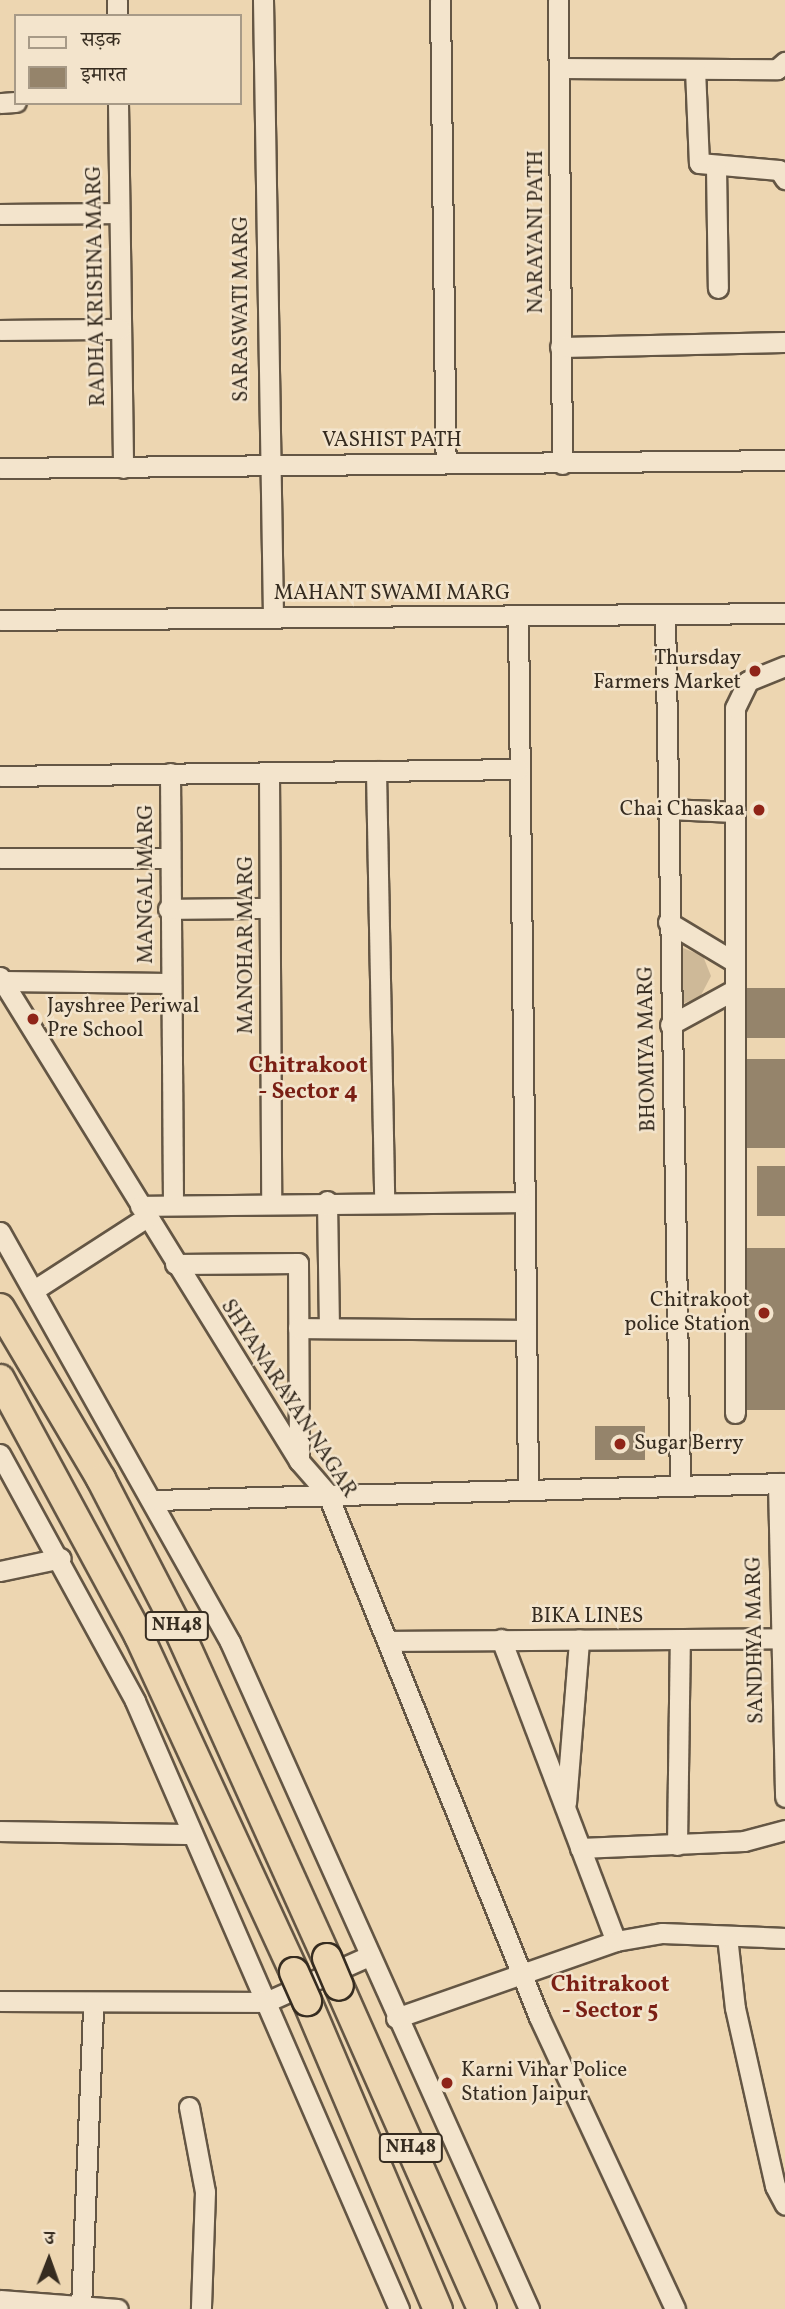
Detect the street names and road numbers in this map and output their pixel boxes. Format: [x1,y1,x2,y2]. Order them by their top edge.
street label: NARAYANI PATH [524,150,550,314]
street label: RADHA KRISHNA MARG [82,165,112,407]
street label: SARASWATI MARG [229,216,255,402]
street label: VASHIST PATH [322,428,462,454]
street label: MAHANT SWAMI MARG [273,581,511,607]
street label: MANGAL MARG [134,804,160,964]
street label: MANOHAR MARG [234,856,260,1034]
street label: BHOMIYA MARG [634,966,662,1132]
street label: SHYANARAYAN NAGAR [215,1295,361,1503]
street label: SANDHYA MARG [742,1556,770,1724]
street label: BIKA LINES [531,1604,643,1630]
road number: NH48 [144,1610,210,1642]
road number: NH48 [378,2132,444,2164]

